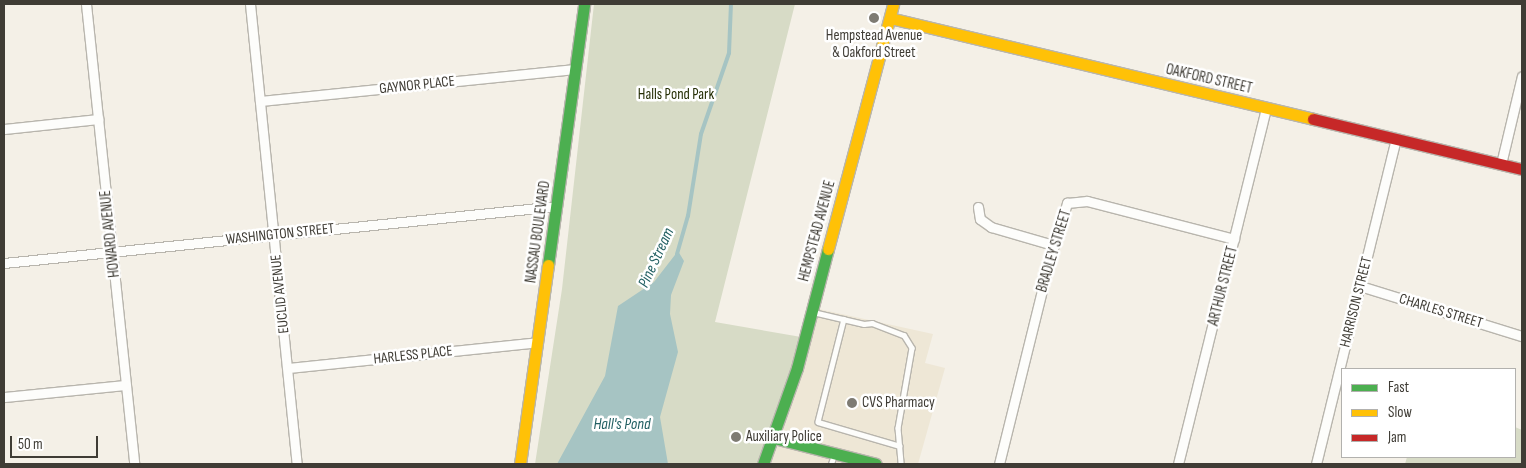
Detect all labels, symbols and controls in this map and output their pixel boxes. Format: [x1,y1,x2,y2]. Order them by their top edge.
marker: Hempstead Avenue & Oakford Street [868,12,880,24]
place label: Hempstead Avenue & Oakford Street [826,26,922,61]
street label: OAKFORD STREET [1164,60,1254,98]
street label: GAYNOR PLACE [378,72,456,98]
park label: Halls Pond Park [638,86,714,104]
street label: HEMPSTEAD AVENUE [795,178,839,284]
street label: NASSAU BOULEVARD [522,180,554,284]
street label: HOWARD AVENUE [96,189,124,279]
street label: BRADLEY STREET [1033,208,1075,294]
street label: WASHINGTON STREET [225,219,335,249]
water label: Pine Stream [635,225,679,291]
street label: ARTHUR STREET [1204,244,1242,328]
street label: EUCLID AVENUE [267,254,293,334]
street label: HARRISON STREET [1336,255,1376,349]
street label: CHARLES STREET [1397,290,1485,332]
street label: HARLESS PLACE [373,342,453,368]
legend [1341,368,1516,458]
text: Fast [1388,378,1409,397]
place label: CVS Pharmacy [862,394,935,412]
marker: CVS Pharmacy [846,397,858,409]
text: Slow [1388,403,1412,422]
water label: Hall's Pond [593,415,651,435]
scale bar [12,426,100,458]
place label: Auxiliary Police [746,428,822,446]
text: Jam [1388,428,1406,447]
marker: Auxiliary Police [730,431,742,443]
text: 50 m [18,435,43,454]

